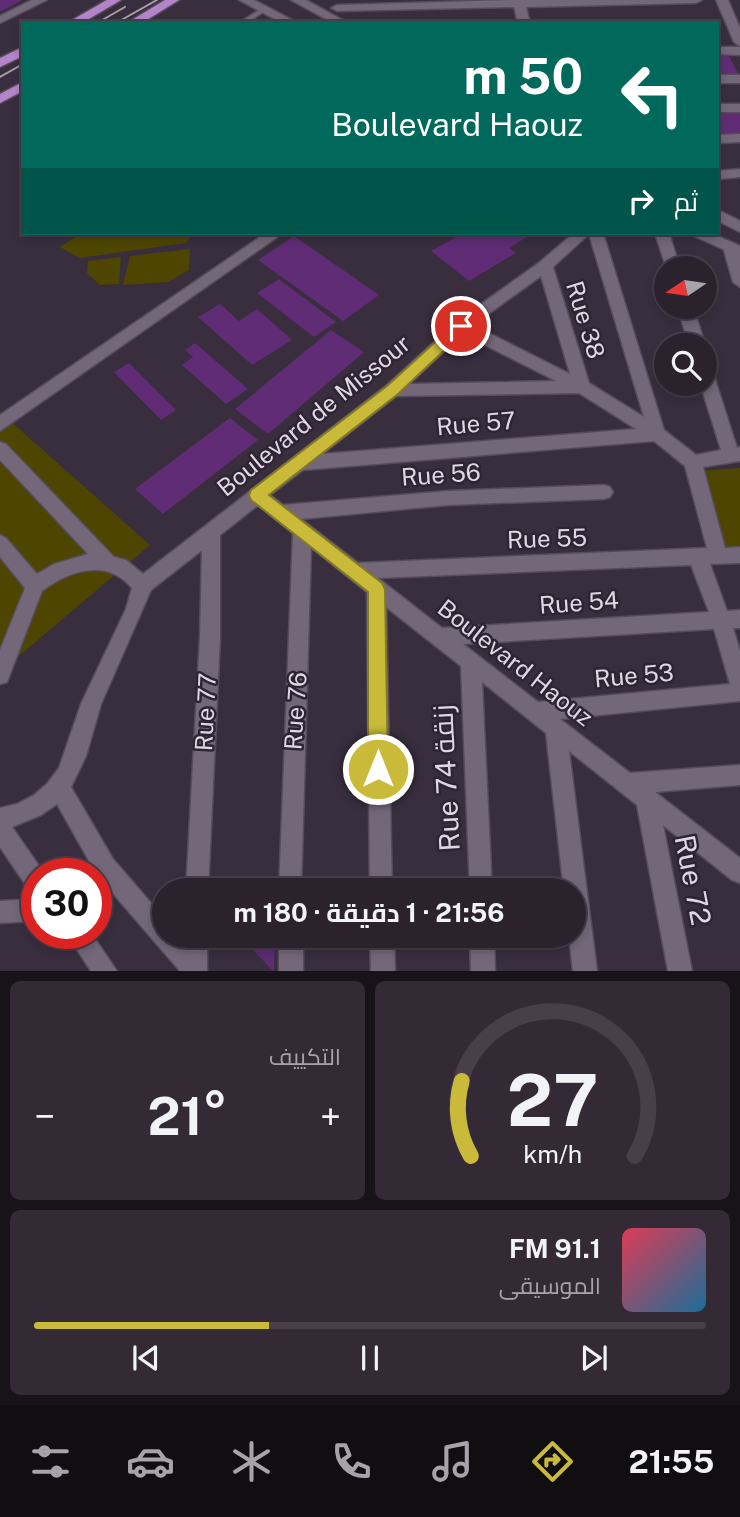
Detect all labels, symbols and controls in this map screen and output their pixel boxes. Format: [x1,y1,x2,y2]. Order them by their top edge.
text: 50 m [463,47,583,105]
icon: left [607,49,698,140]
text: Boulevard Haouz [331,106,583,143]
icon: right [622,182,660,220]
text: ثم [674,186,698,217]
north arrow [654,256,718,318]
map controls [654,256,717,396]
street label: Rue 38 [561,277,611,362]
pin [431,296,491,356]
icon: arrive [442,307,480,345]
street label: Boulevard de Missour [211,329,415,502]
button: search [654,333,717,396]
street label: Rue 57 [435,406,516,440]
street label: Rue 56 [400,457,482,491]
street label: Rue 55 [507,523,587,553]
street label: Rue 54 [538,585,620,619]
street label: Boulevard Haouz [433,593,599,731]
street label: Rue 53 [593,658,675,692]
street label: Rue 76 [278,671,312,751]
street label: Rue 77 [189,672,221,752]
street label: Rue 74 زنقة [425,704,466,852]
position arrow [341,732,415,806]
street label: Rue 72 [669,832,718,928]
speed limit sign: 30 [21,858,112,949]
text: 21:56 · 1 دقيقة · 180 m [233,897,505,928]
text: التكييف [269,1043,341,1070]
text: 27 [507,1058,598,1143]
text: 21° [148,1086,227,1147]
text: − [34,1094,55,1139]
text: + [320,1094,341,1139]
text: km/h [523,1139,582,1169]
text: 91.1 FM [509,1233,601,1264]
text: الموسيقى [499,1272,601,1299]
icon: previous [127,1339,165,1377]
icon: pause [351,1339,389,1377]
icon: next [575,1339,613,1377]
icon: filters [26,1437,75,1486]
icon: car [126,1437,175,1486]
icon: climate [227,1437,276,1486]
icon: phone [327,1437,376,1486]
icon: music [428,1437,477,1486]
icon: directions [528,1437,577,1486]
text: 21:55 [628,1443,714,1480]

